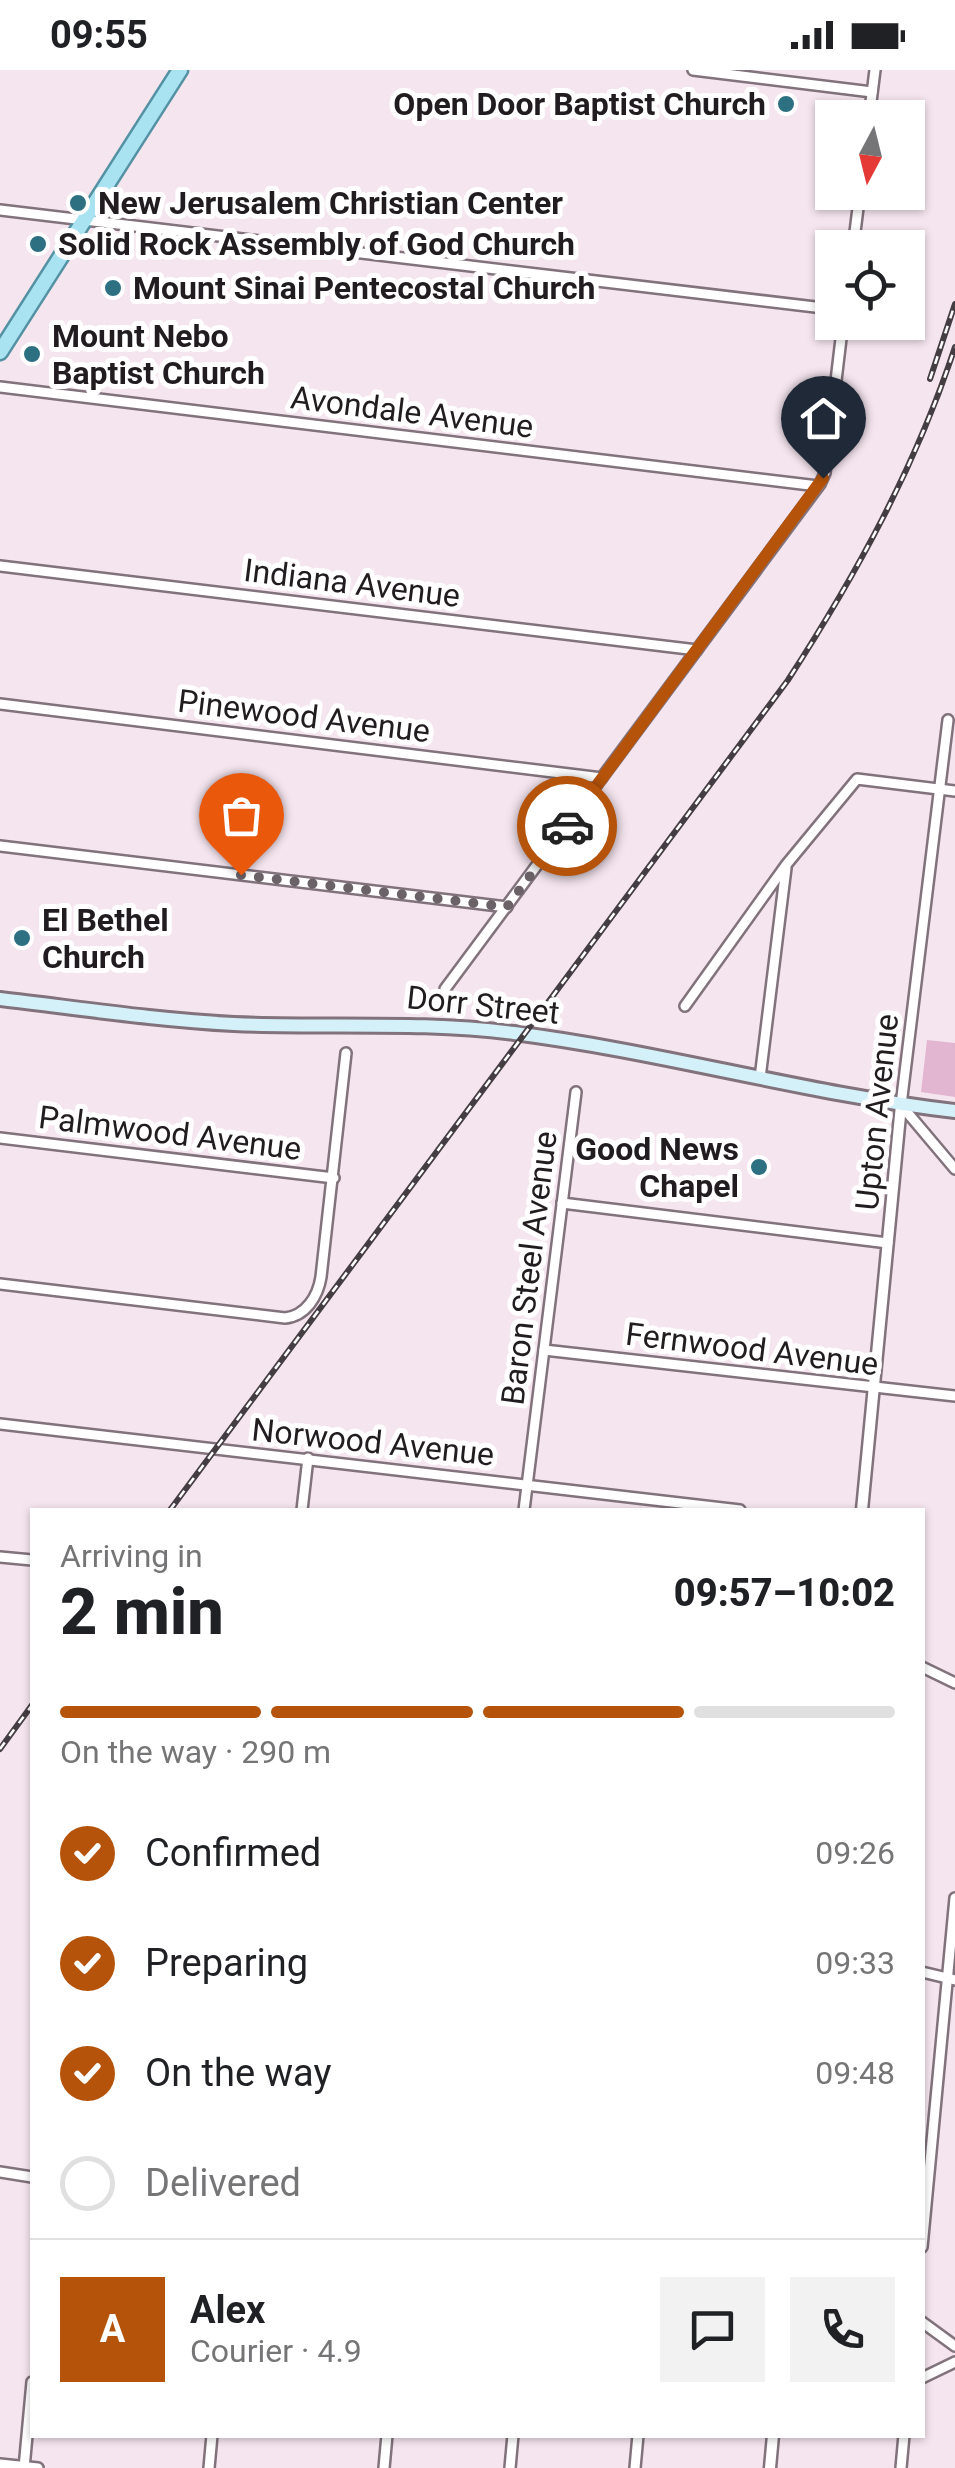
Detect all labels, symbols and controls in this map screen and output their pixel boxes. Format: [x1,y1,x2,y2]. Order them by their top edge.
text: 09:55 [50,13,148,57]
place label: Open Door Baptist Church [393,85,766,123]
marker: Open Door Baptist Church [775,93,797,115]
north arrow [815,100,925,210]
map controls [815,100,925,340]
place label: New Jerusalem Christian Center [98,184,563,222]
marker: New Jerusalem Christian Center [67,192,89,214]
place label: Solid Rock Assembly of God Church [58,225,575,263]
button: locate [815,230,925,340]
marker: Solid Rock Assembly of God Church [27,233,49,255]
place label: Mount Sinai Pentecostal Church [133,269,595,307]
marker: Mount Sinai Pentecostal Church [102,277,124,299]
place label: Mount Nebo Baptist Church [52,317,265,392]
marker: Mount Nebo Baptist Church [21,343,43,365]
pin [781,376,866,479]
street label: Avondale Avenue [289,378,535,446]
icon: home [796,391,851,446]
street label: Indiana Avenue [242,551,462,615]
street label: Pinewood Avenue [176,682,432,750]
pin [199,773,284,876]
courier [517,776,617,876]
icon: bag [214,788,269,843]
icon: car [540,799,595,854]
place label: El Bethel Church [42,901,169,976]
marker: El Bethel Church [11,927,33,949]
street label: Dorr Street [405,978,561,1032]
street label: Upton Avenue [848,1012,906,1212]
street label: Palmwood Avenue [36,1098,304,1168]
street label: Baron Steel Avenue [493,1129,565,1407]
place label: Good News Chapel [575,1130,739,1205]
marker: Good News Chapel [748,1156,770,1178]
street label: Fernwood Avenue [624,1315,880,1383]
street label: Norwood Avenue [250,1410,496,1474]
text: Arriving in [60,1537,203,1575]
text: 09:57–10:02 [674,1571,895,1615]
text: 2 min [60,1574,224,1650]
text: On the way · 290 m [60,1733,331,1771]
icon: check [60,1826,115,1881]
text: Confirmed [145,1831,321,1875]
text: 09:26 [815,1834,895,1872]
icon: check [60,1936,115,1991]
text: Preparing [145,1941,308,1985]
text: 09:33 [815,1944,895,1982]
icon: check [60,2046,115,2101]
text: On the way [145,2051,331,2095]
text: 09:48 [815,2054,895,2092]
text: Delivered [145,2161,301,2205]
button: chat [660,2277,765,2382]
button: phone [790,2277,895,2382]
text: Alex [190,2288,265,2332]
text: A [100,2307,125,2351]
text: Courier · 4.9 [190,2332,362,2370]

